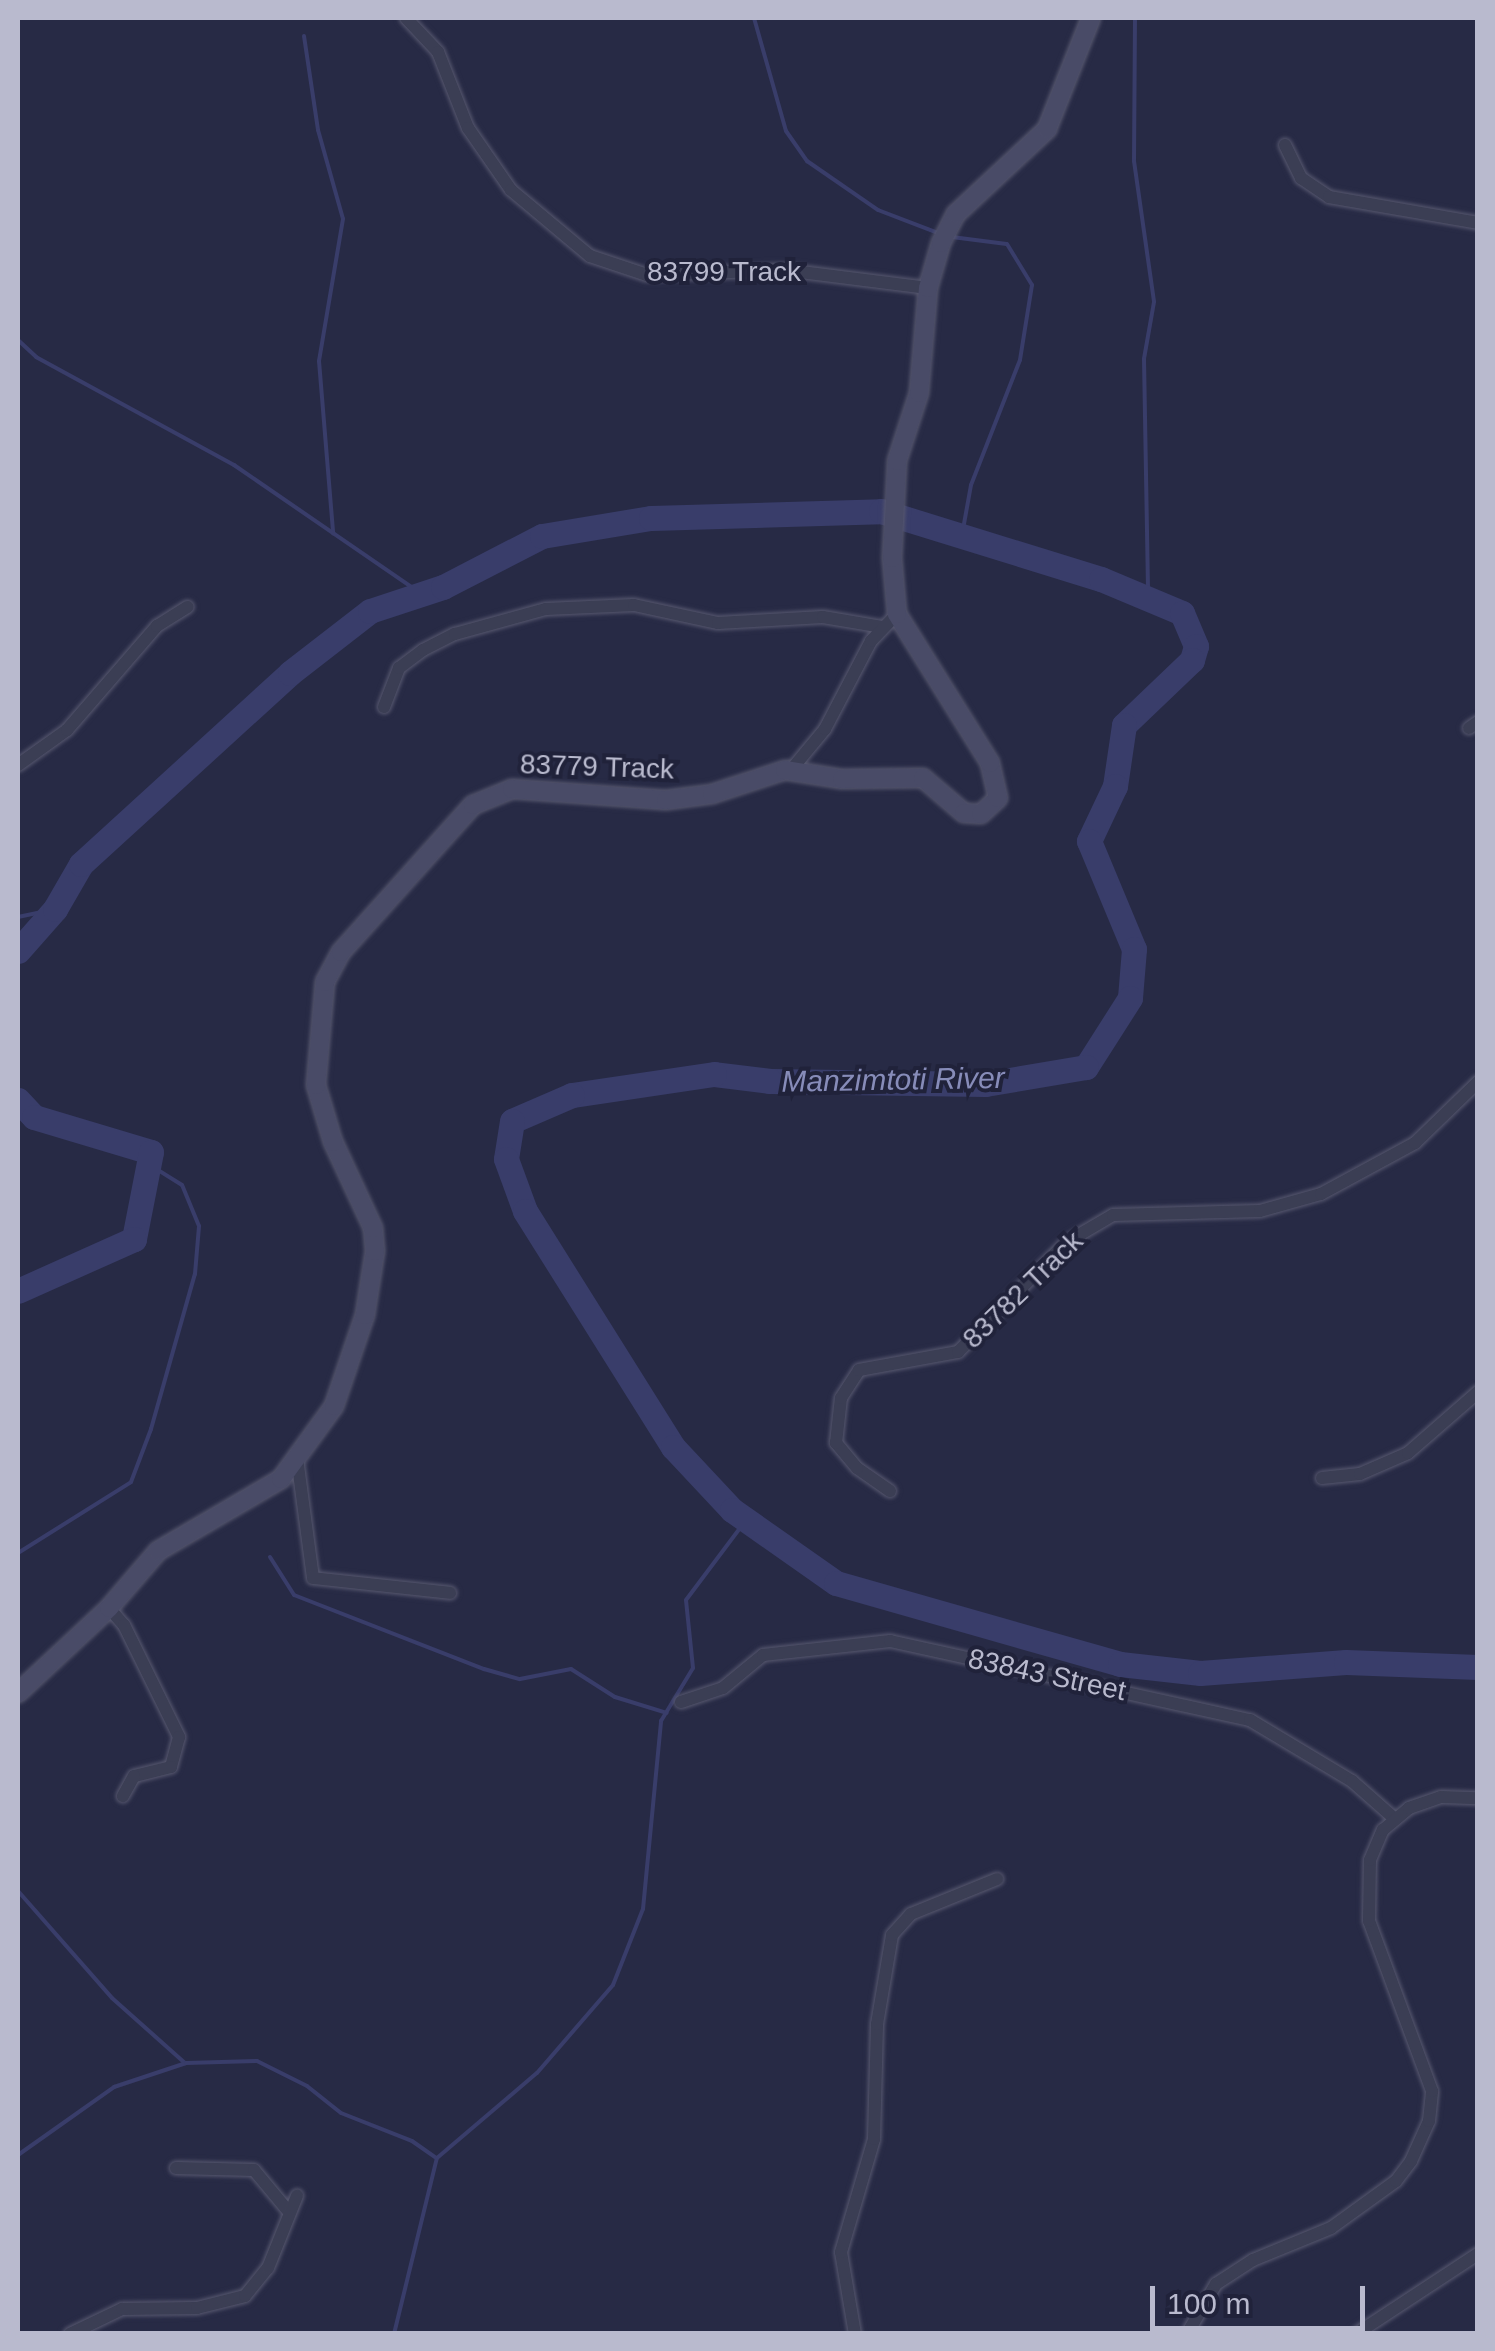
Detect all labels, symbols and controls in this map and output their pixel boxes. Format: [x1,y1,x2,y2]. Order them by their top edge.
street label: 83799 Track [647,255,801,289]
street label: 83779 Track [519,748,675,786]
water label: Manzimtoti River [781,1060,1005,1100]
street label: 83782 Track [956,1224,1090,1356]
street label: 83843 Street [965,1642,1129,1708]
scale bar [1155,2266,1370,2328]
text: 100 m [1167,2287,1250,2320]

